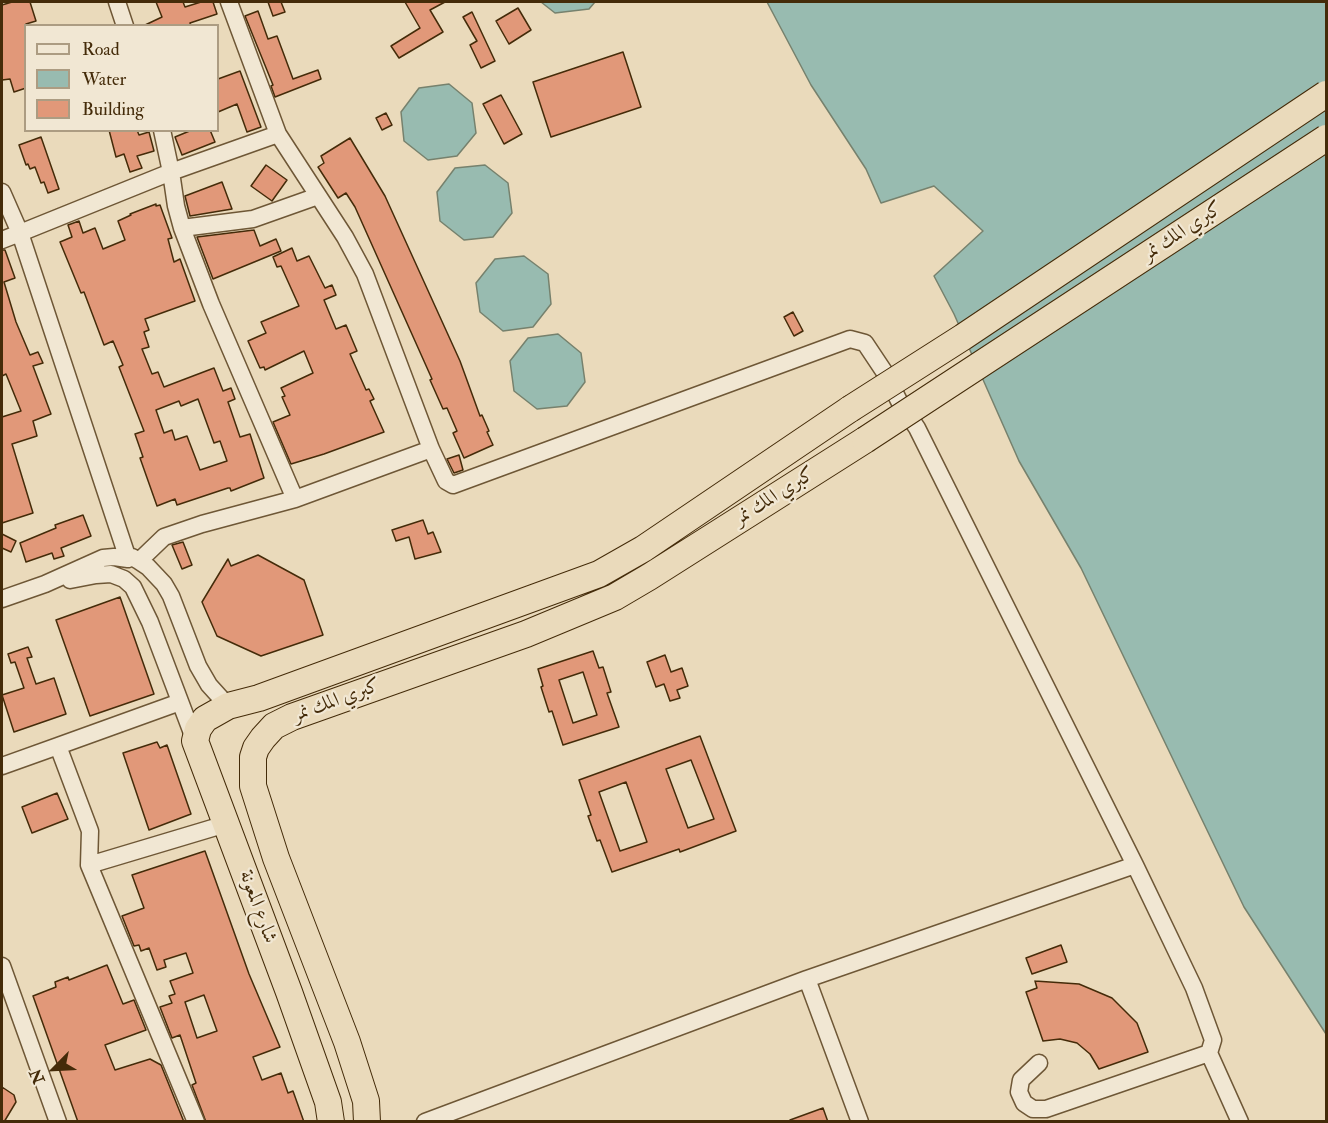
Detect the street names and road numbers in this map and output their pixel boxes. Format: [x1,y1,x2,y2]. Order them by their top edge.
street label: كبري المك نمر [1138,197,1228,267]
street label: كبري المك نمر [730,463,820,531]
street label: كبري المك نمر [290,674,384,728]
street label: شارع المعونة [233,867,281,947]

